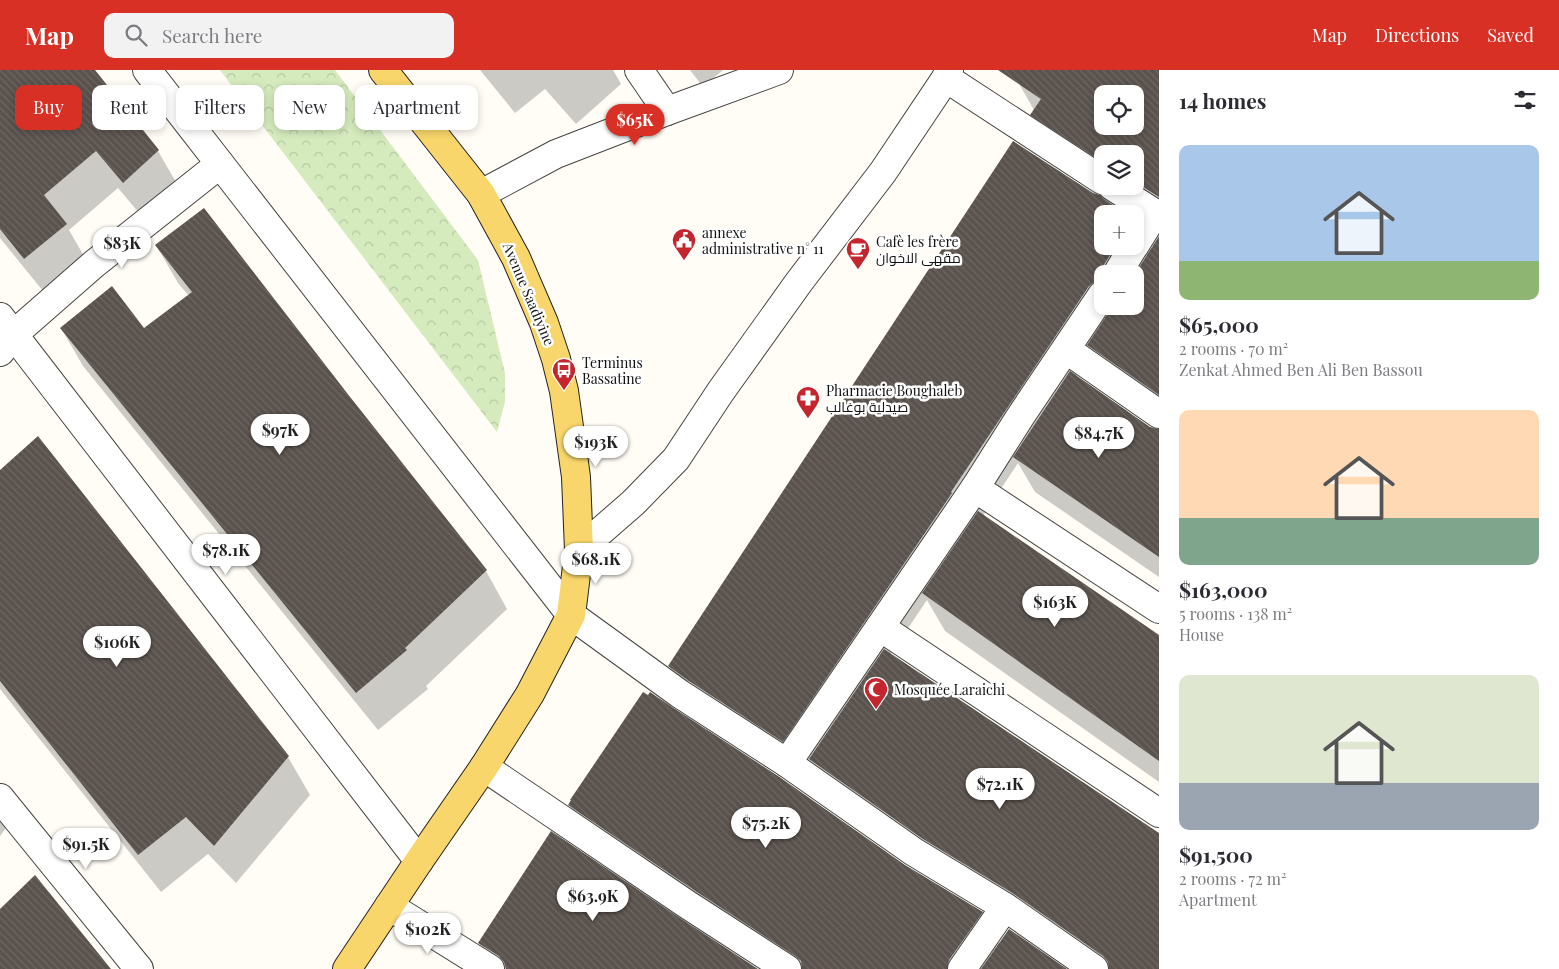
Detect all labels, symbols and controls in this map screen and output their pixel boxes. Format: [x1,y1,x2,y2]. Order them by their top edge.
search box [104,13,454,58]
text: Map [25,19,74,51]
icon: search [122,21,150,49]
text: Search here [162,22,262,48]
text: Map [1312,23,1347,47]
text: Directions [1375,23,1459,47]
text: Saved [1487,23,1534,47]
chip: Buy [15,85,82,130]
chip: Rent [92,85,166,130]
chip: Filters [176,85,264,130]
chip: New [274,85,345,130]
chip: Apartment [355,85,478,130]
map controls [1094,85,1144,315]
button: locate [1094,85,1144,135]
text: 14 homes [1179,86,1266,114]
icon: filters [1511,86,1539,114]
pin: $65K [605,104,665,146]
text: $65K [617,109,653,130]
button: layers [1094,145,1144,195]
icon: home [1314,178,1404,268]
button: + [1094,205,1144,255]
place label: annexe administrative n° 11 [702,223,824,258]
pin: $83K [92,226,152,269]
public building icon: annexe administrative n° 11 [671,227,697,261]
text: $83K [103,232,141,253]
place label: Cafè les frère مقهى الاخوان [876,232,961,267]
cafe icon: Cafè les frère مقهى الاخوان [845,236,871,270]
street label: Avenue Saadiyine [498,239,559,348]
button: − [1094,265,1144,315]
text: $65,000 [1179,310,1259,338]
text: 2 rooms · 70 m² [1179,338,1288,359]
place label: Terminus Bassatine [582,353,643,388]
bus stop icon: Terminus Bassatine [551,357,577,391]
text: Zenkat Ahmed Ben Ali Ben Bassou [1179,359,1423,380]
place label: Pharmacie Boughaleb صيدلية بوغالب [826,381,962,416]
pharmacy icon: Pharmacie Boughaleb صيدلية بوغالب [795,385,821,419]
pin: $97K [250,414,310,456]
pin: $84.7K [1058,416,1140,459]
text: $97K [262,419,298,440]
text: $84.7K [1074,422,1124,443]
pin: $193K [561,426,631,468]
text: $193K [574,431,618,452]
icon: home [1314,443,1404,533]
pin: $78.1K [185,534,267,576]
text: $78.1K [202,539,250,560]
pin: $68.1K [555,542,637,585]
text: $68.1K [571,548,621,569]
text: $163,000 [1179,575,1267,603]
pin: $163K [1020,586,1090,628]
text: $163K [1033,591,1077,612]
text: 5 rooms · 138 m² [1179,603,1292,624]
text: House [1179,624,1224,645]
pin: $106K [82,626,152,668]
text: $106K [94,631,140,652]
mosque icon: Mosquée Laraichi [863,676,889,710]
place label: Mosquée Laraichi [894,680,1005,699]
icon: home [1314,708,1404,798]
pin: $72.1K [959,768,1041,810]
text: $72.1K [977,773,1023,794]
pin: $75.2K [725,806,807,849]
text: $75.2K [742,812,790,833]
pin: $91.5K [45,828,127,870]
text: $91.5K [62,833,110,854]
text: $91,500 [1179,840,1253,868]
text: 2 rooms · 72 m² [1179,868,1286,889]
pin: $63.9K [552,880,634,922]
text: $63.9K [568,885,618,906]
text: Apartment [1179,889,1257,910]
pin: $102K [393,912,463,955]
text: $102K [405,918,451,939]

